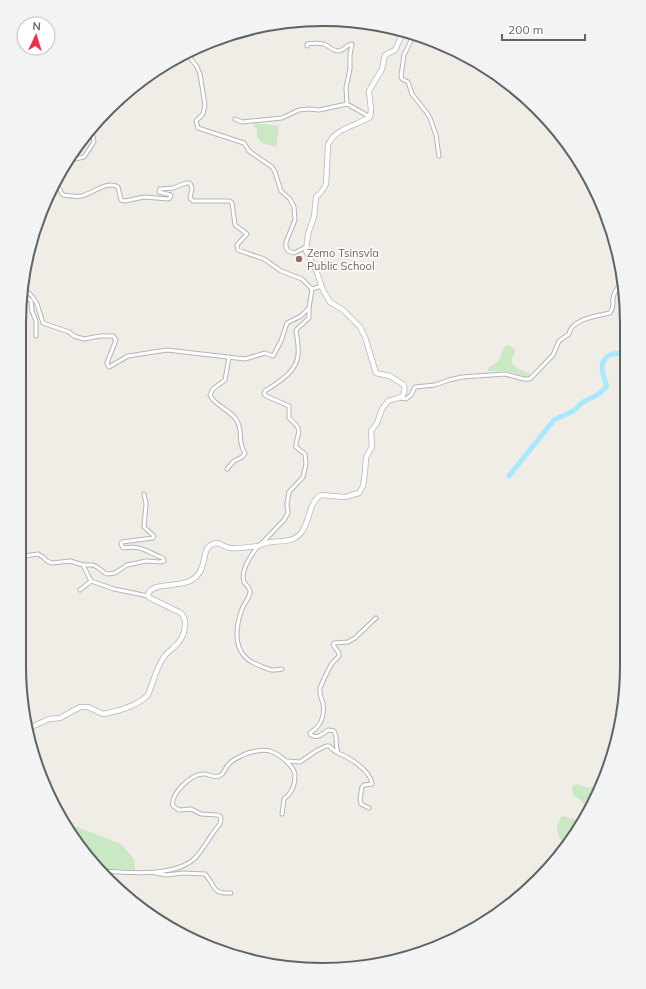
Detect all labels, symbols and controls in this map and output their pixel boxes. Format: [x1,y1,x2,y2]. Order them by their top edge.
north arrow [16,16,56,56]
scale bar [502,16,585,42]
text: N [32,19,41,33]
text: 200 m [508,22,543,37]
place label: Zemo Tsinsvla Public School [307,246,379,273]
marker: Zemo Tsinsvla Public School [294,254,304,264]

